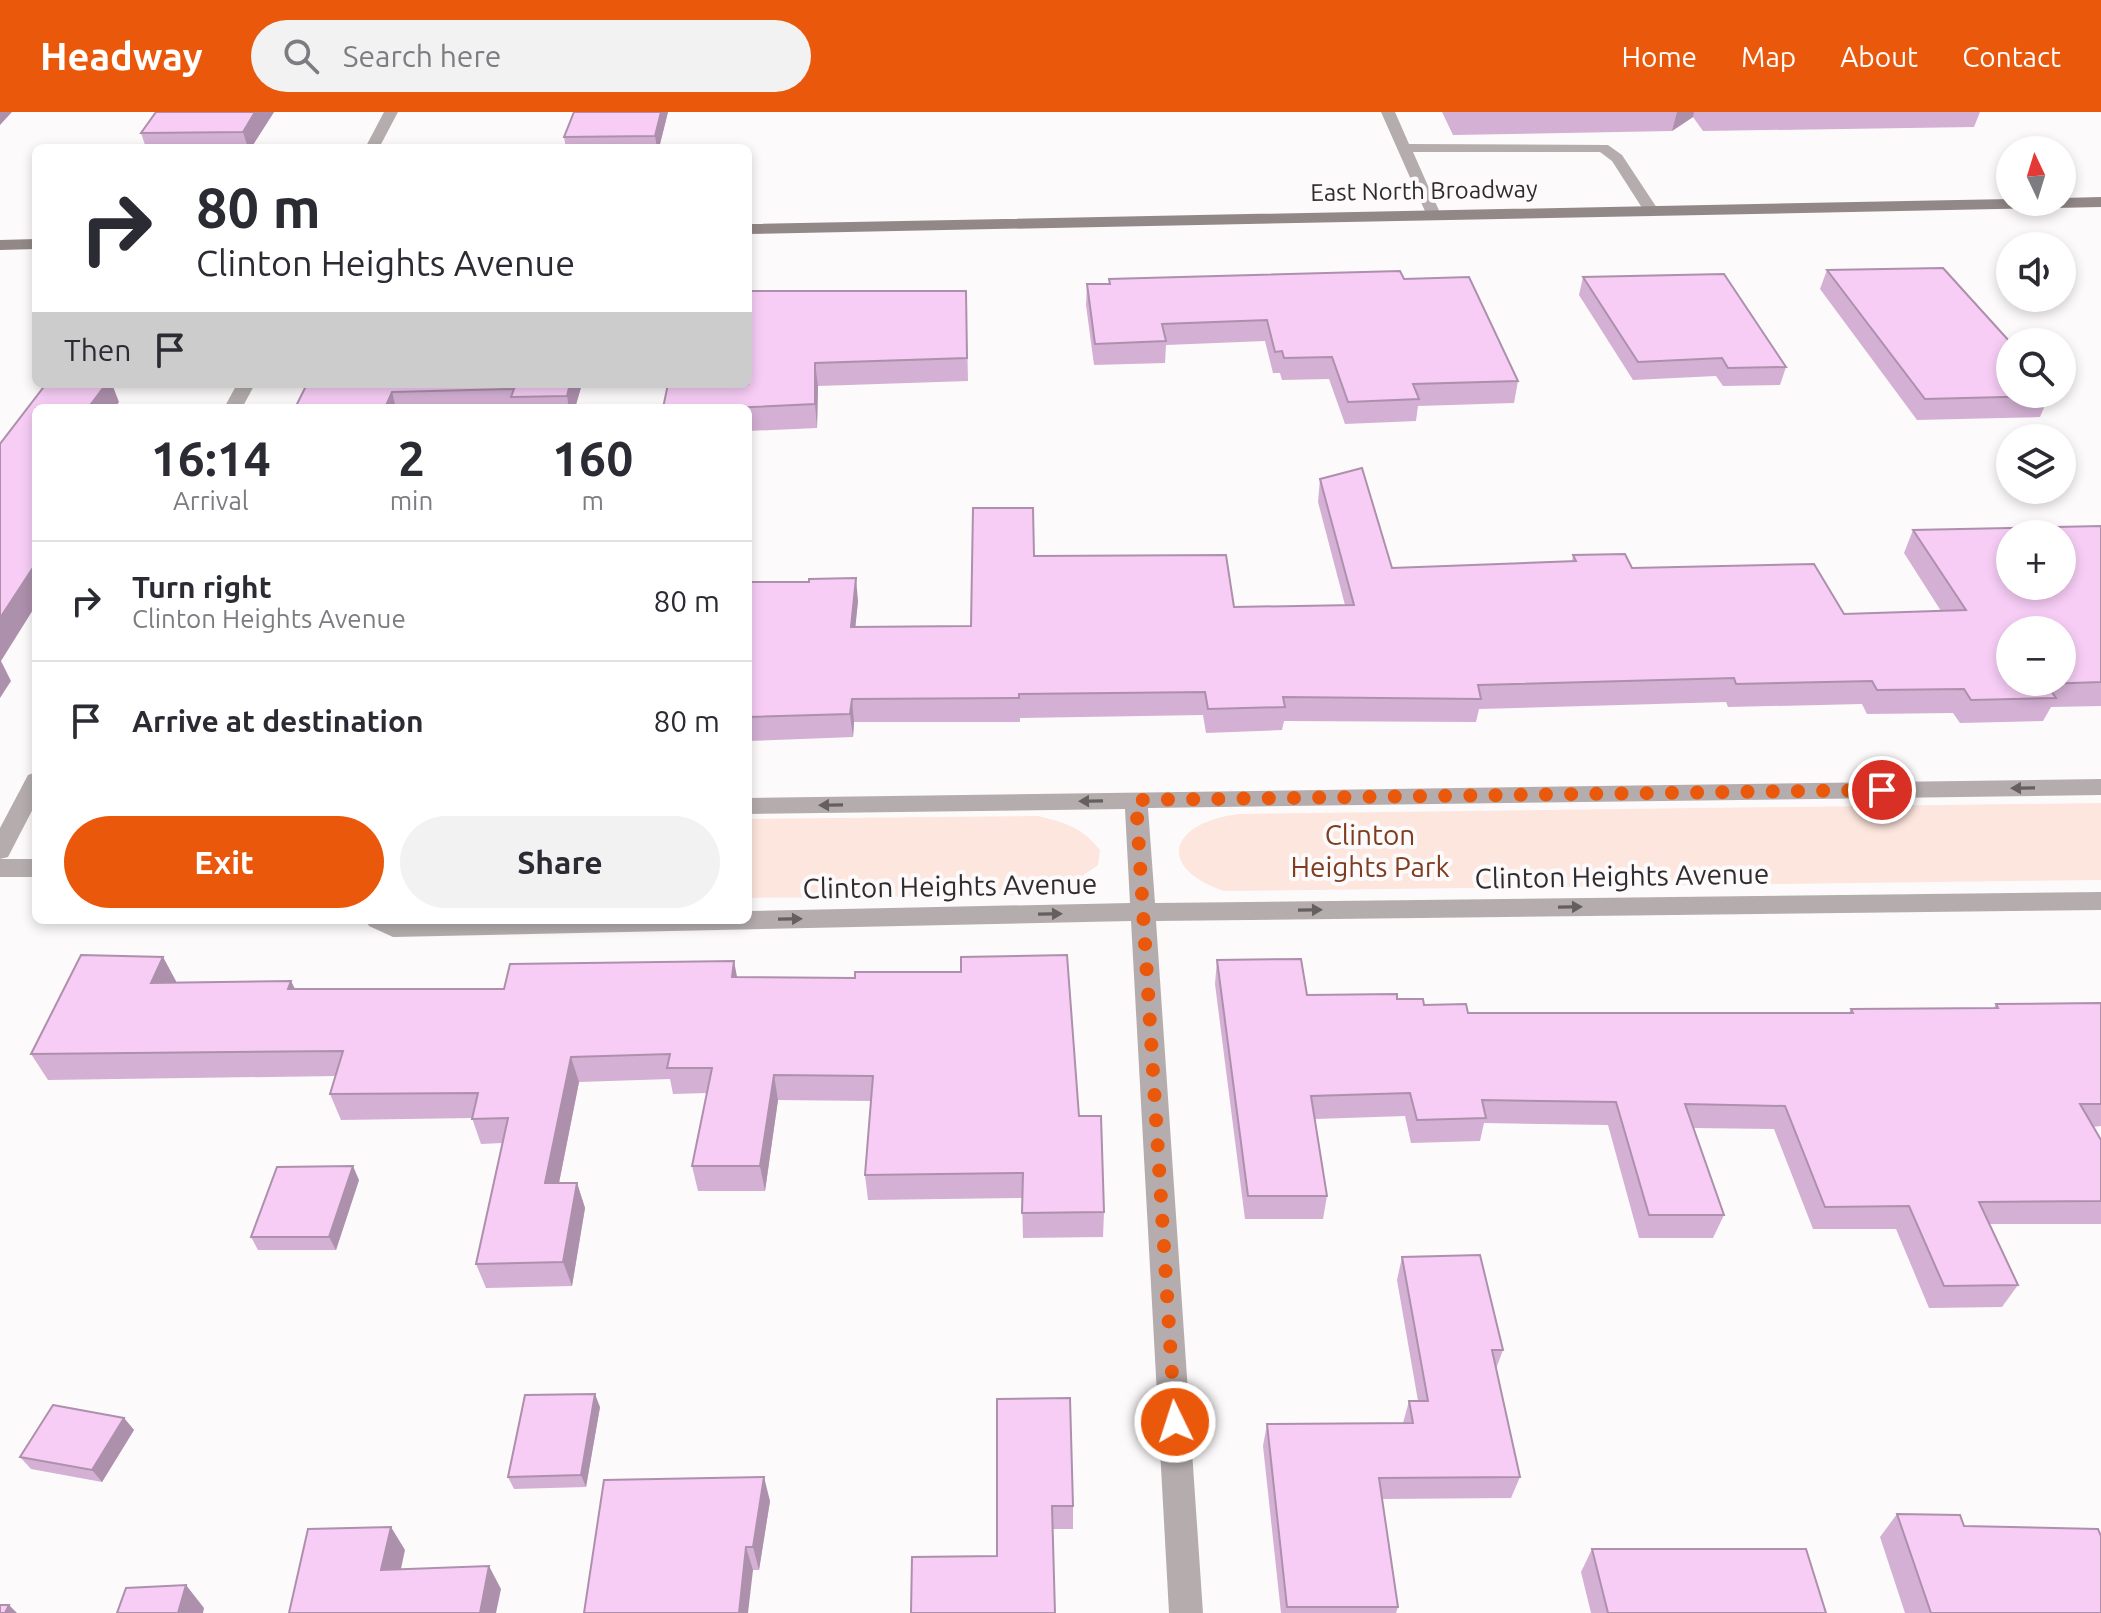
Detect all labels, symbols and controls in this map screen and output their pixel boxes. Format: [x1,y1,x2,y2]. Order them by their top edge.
search box [251,20,811,92]
icon: search [279,34,323,78]
text: Headway [40,35,203,77]
text: Search here [343,39,501,73]
text: Home [1622,41,1697,72]
text: Map [1741,41,1796,72]
text: About [1840,41,1918,72]
text: Contact [1962,41,2061,72]
north arrow [1996,136,2076,216]
map controls [1996,136,2076,696]
street label: East North Broadway [1310,175,1538,206]
icon: right [64,176,168,280]
text: 80 m [196,176,321,239]
button: sound [1996,232,2076,312]
text: Clinton Heights Avenue [196,242,575,283]
icon: arrive [148,328,192,372]
button: search [1996,328,2076,408]
text: Then [64,333,132,367]
button: layers [1996,424,2076,504]
text: 16:14 [151,431,271,485]
text: 2 [398,431,425,485]
text: 160 [552,431,633,485]
text: Arrival [173,486,249,515]
text: min [390,486,433,515]
text: m [581,486,604,515]
button: + [1996,520,2076,600]
text: Turn right [132,570,272,604]
icon: right [64,579,108,623]
text: 80 m [653,584,720,618]
text: Clinton Heights Avenue [132,604,406,633]
button: − [1996,616,2076,696]
icon: arrive [64,699,108,743]
text: Arrive at destination [132,704,424,738]
text: 80 m [653,704,720,738]
pin [1848,756,1916,824]
icon: arrive [1860,768,1904,812]
one-way arrow [2010,782,2035,795]
one-way arrow [1078,795,1103,807]
one-way arrow [818,799,843,811]
button: Exit [64,816,384,908]
button: Share [400,816,720,908]
park label: Clinton Heights Park [1290,819,1450,882]
street label: Clinton Heights Avenue [1474,857,1770,894]
street label: Clinton Heights Avenue [802,867,1098,904]
one-way arrow [1558,901,1583,913]
one-way arrow [1298,904,1323,916]
one-way arrow [1038,908,1063,920]
one-way arrow [778,913,803,926]
position arrow [1133,1380,1217,1464]

